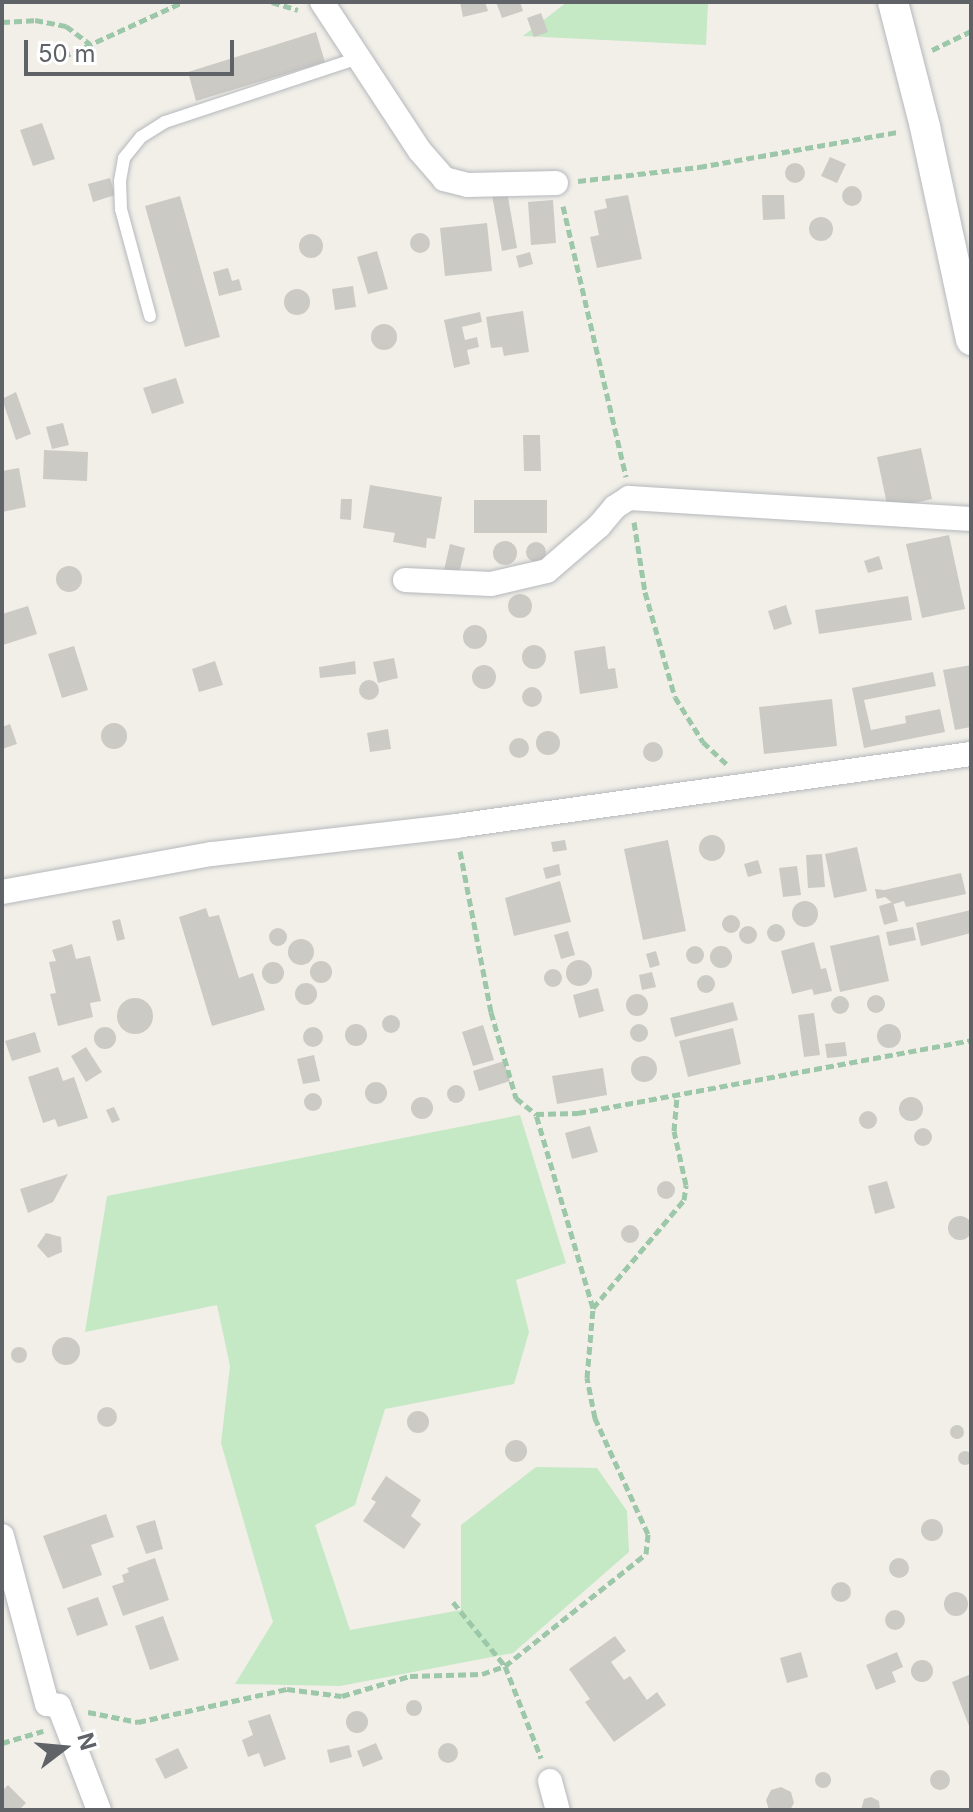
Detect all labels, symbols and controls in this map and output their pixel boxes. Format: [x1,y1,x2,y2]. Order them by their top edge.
scale bar [28,24,238,74]
text: 50 m [38,39,96,68]
north arrow [24,1708,104,1788]
text: N [72,1730,102,1753]

